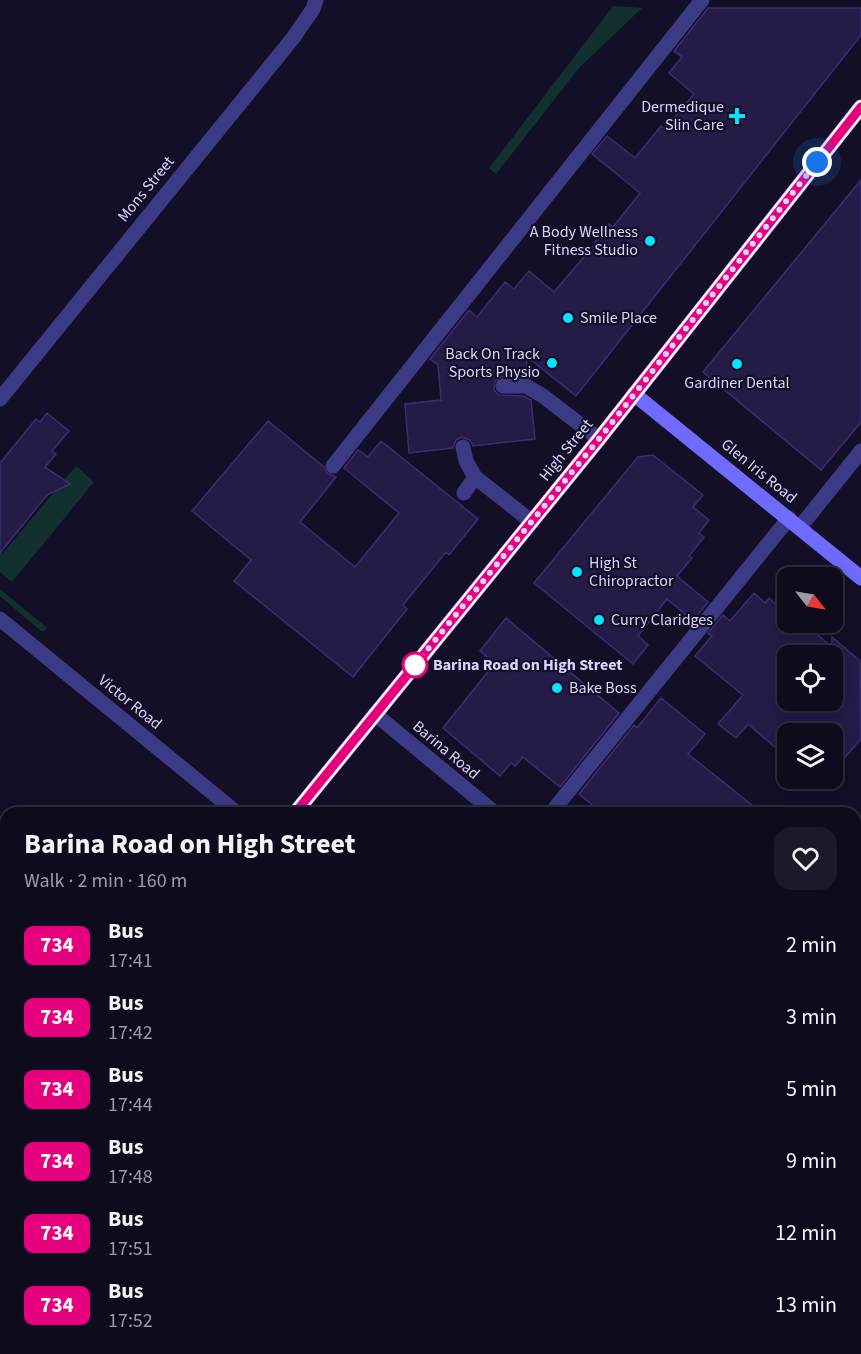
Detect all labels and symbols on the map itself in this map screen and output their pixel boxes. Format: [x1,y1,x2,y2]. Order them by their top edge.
place label: Dermedique Slin Care [641,96,724,136]
marker: Dermedique Slin Care [728,107,746,125]
your location [802,147,832,177]
street label: Mons Street [113,151,180,227]
place label: A Body Wellness Fitness Studio [530,221,638,261]
marker: A Body Wellness Fitness Studio [643,234,657,248]
place label: Smile Place [580,307,657,329]
marker: Smile Place [561,311,575,325]
place label: Back On Track Sports Physio [445,343,540,383]
marker: Back On Track Sports Physio [545,356,559,370]
marker: Gardiner Dental [730,357,744,371]
place label: Gardiner Dental [684,372,790,394]
street label: High Street [534,414,598,486]
street label: Glen Iris Road [716,434,802,508]
place label: High St Chiropractor [589,552,674,592]
marker: High St Chiropractor [570,565,584,579]
north arrow [777,567,843,633]
place label: Curry Claridges [611,609,713,631]
marker: Curry Claridges [592,613,606,627]
marker: Barina Road on High Street [402,652,428,678]
place label: Barina Road on High Street [433,654,622,676]
street label: Victor Road [93,669,167,735]
place label: Bake Boss [569,677,637,699]
marker: Bake Boss [550,681,564,695]
street label: Barina Road [408,715,484,785]

